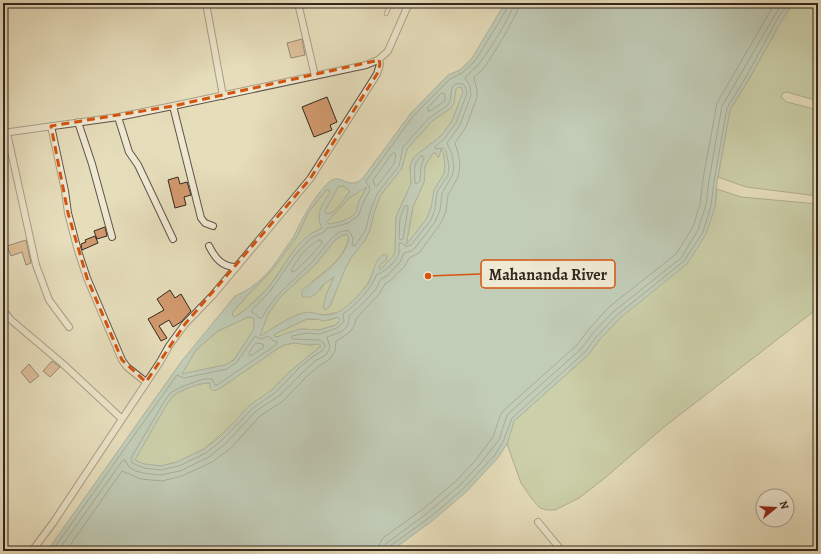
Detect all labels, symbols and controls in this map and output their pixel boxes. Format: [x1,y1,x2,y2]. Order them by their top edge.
callout: Mahananda River [481,260,615,288]
text: Mahananda River [489,264,608,286]
north arrow [755,488,795,528]
text: N [776,499,792,511]

